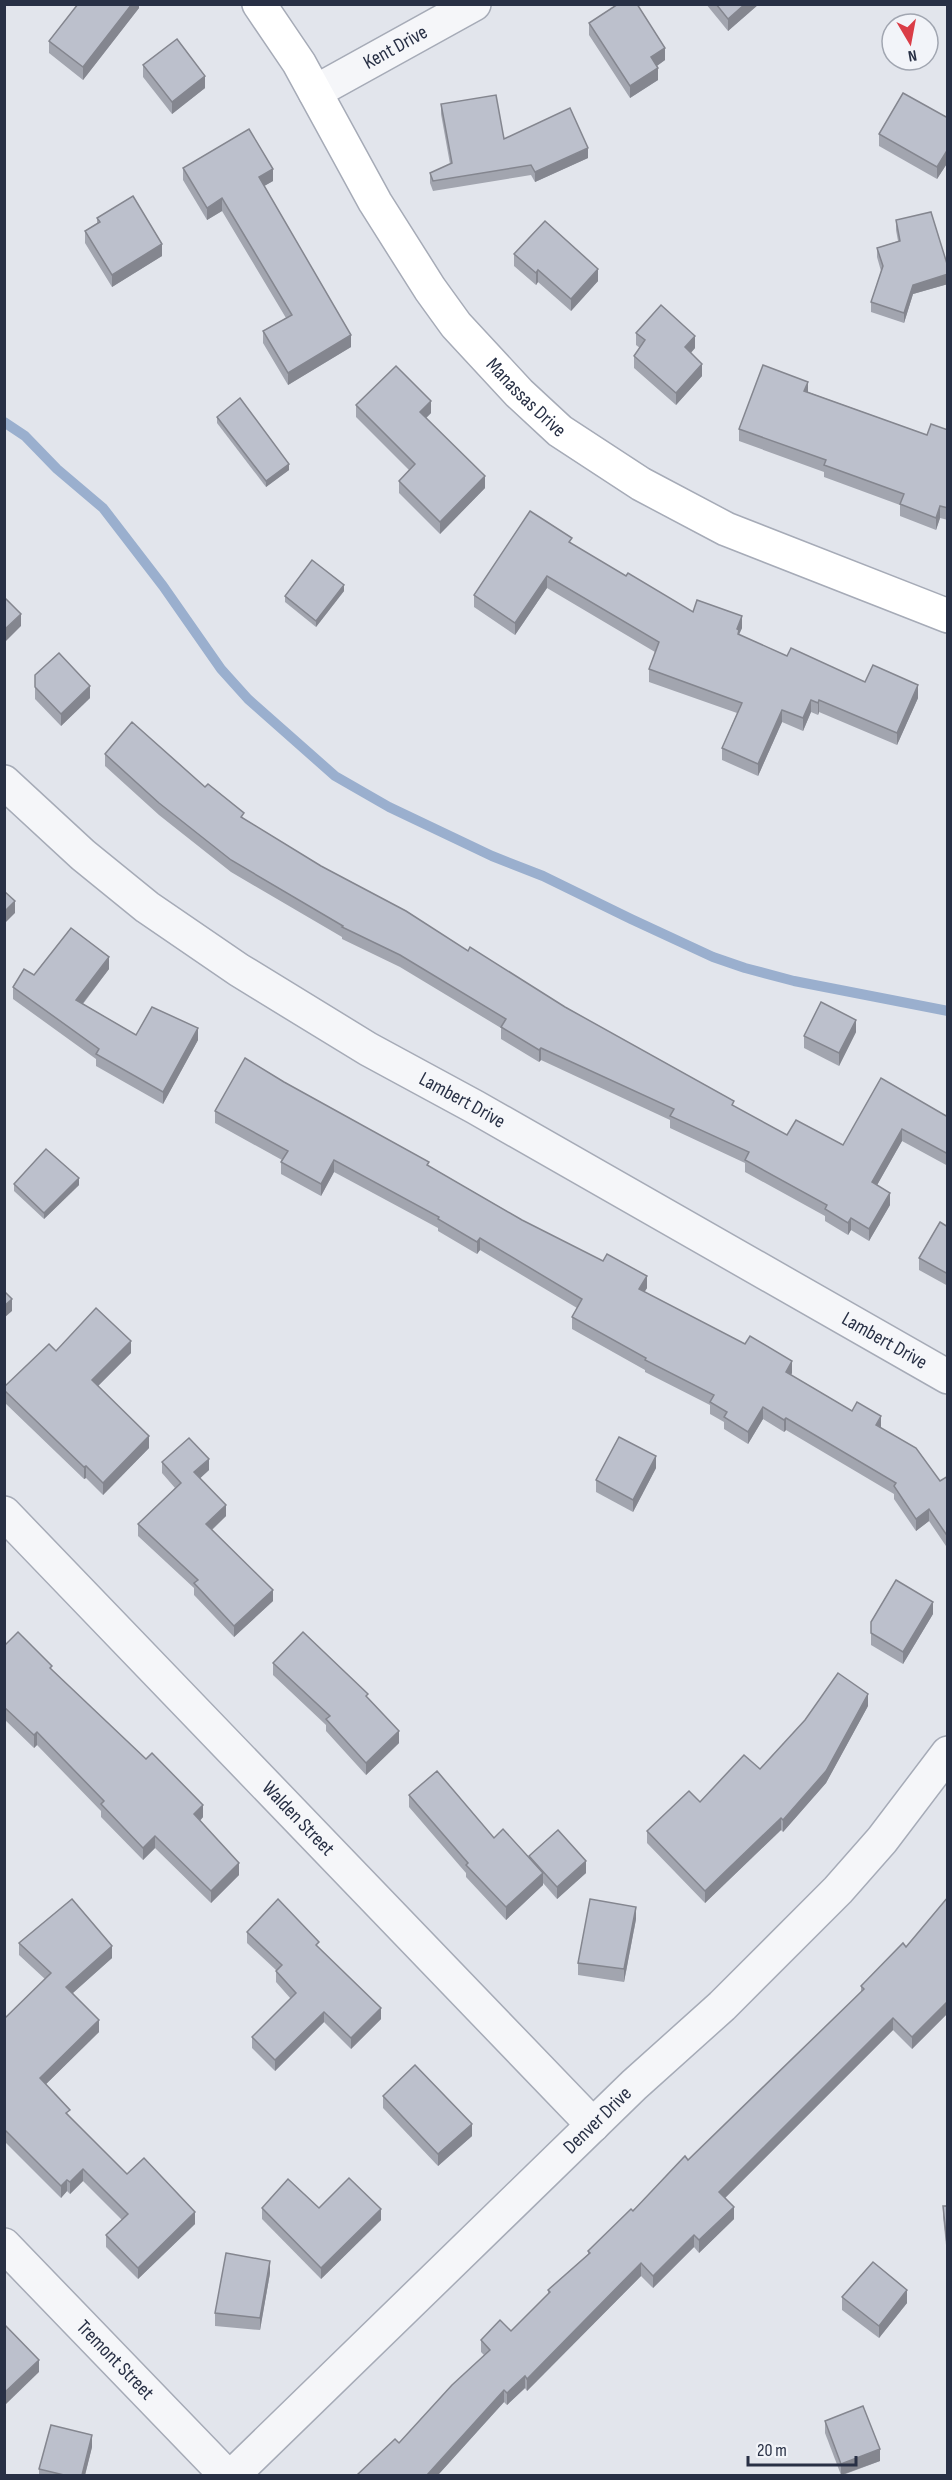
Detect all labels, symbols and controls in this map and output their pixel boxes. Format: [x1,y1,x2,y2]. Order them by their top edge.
north arrow [880,12,940,72]
street label: Kent Drive [359,20,432,75]
text: N [906,45,918,65]
street label: Manassas Drive [481,353,571,442]
street label: Lambert Drive [415,1067,509,1134]
street label: Lambert Drive [837,1307,931,1375]
street label: Walden Street [257,1776,339,1861]
street label: Denver Drive [558,2082,637,2159]
street label: Tremont Street [71,2315,159,2405]
scale bar [748,2429,856,2467]
text: 20 m [757,2440,787,2461]

